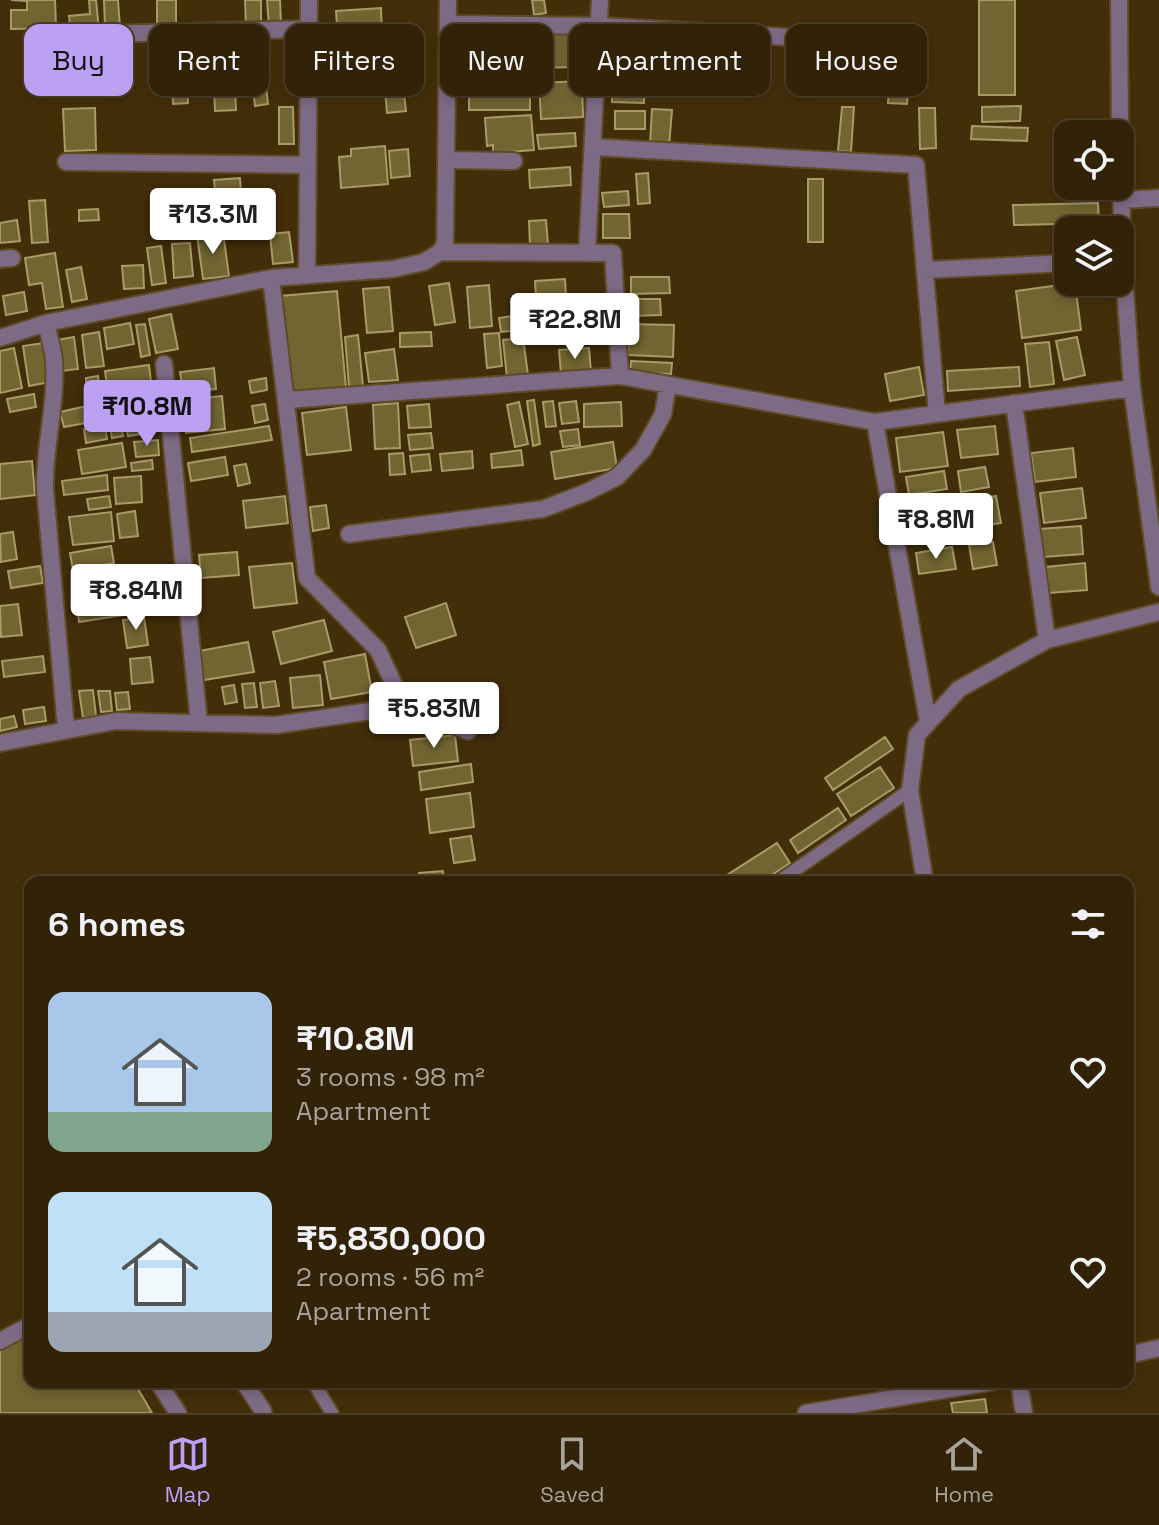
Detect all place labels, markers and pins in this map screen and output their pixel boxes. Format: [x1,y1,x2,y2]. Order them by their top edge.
pin: ₹13.3M [148,188,278,256]
pin: ₹22.8M [510,293,640,361]
pin: ₹10.8M [82,380,212,448]
pin: ₹8.8M [880,493,992,561]
pin: ₹8.84M [71,564,201,632]
pin: ₹5.83M [369,682,499,750]

